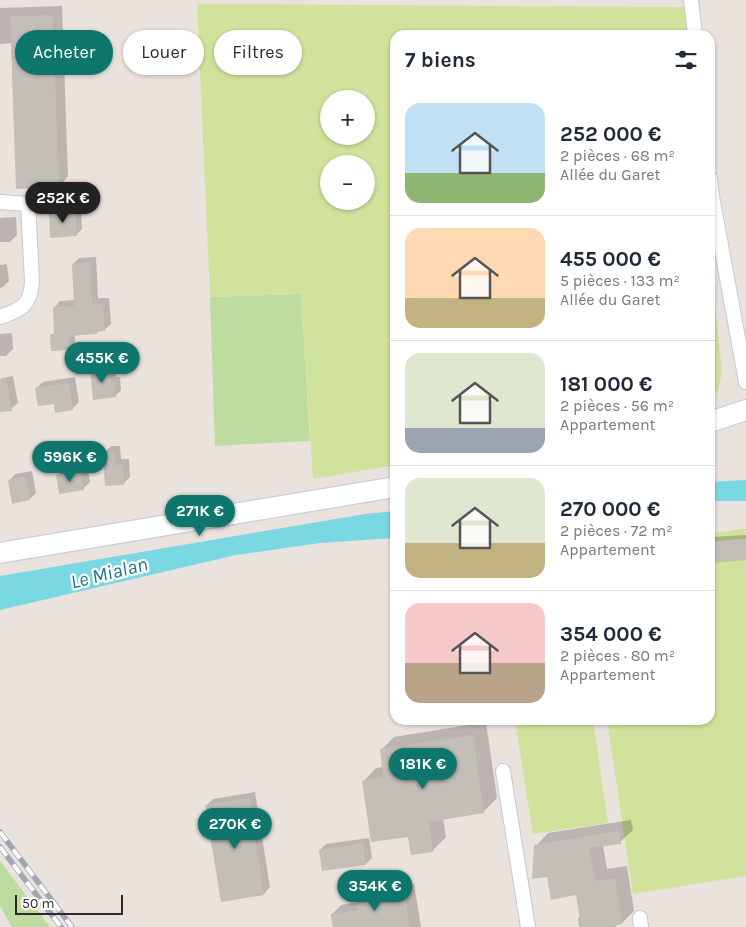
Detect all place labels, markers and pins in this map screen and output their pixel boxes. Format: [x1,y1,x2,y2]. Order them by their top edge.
pin: 252K € [22,182,104,224]
pin: 455K € [61,342,143,384]
pin: 596K € [29,440,111,483]
pin: 271K € [159,494,241,537]
pin: 181K € [382,748,464,790]
pin: 270K € [194,808,276,850]
pin: 354K € [334,870,416,912]

